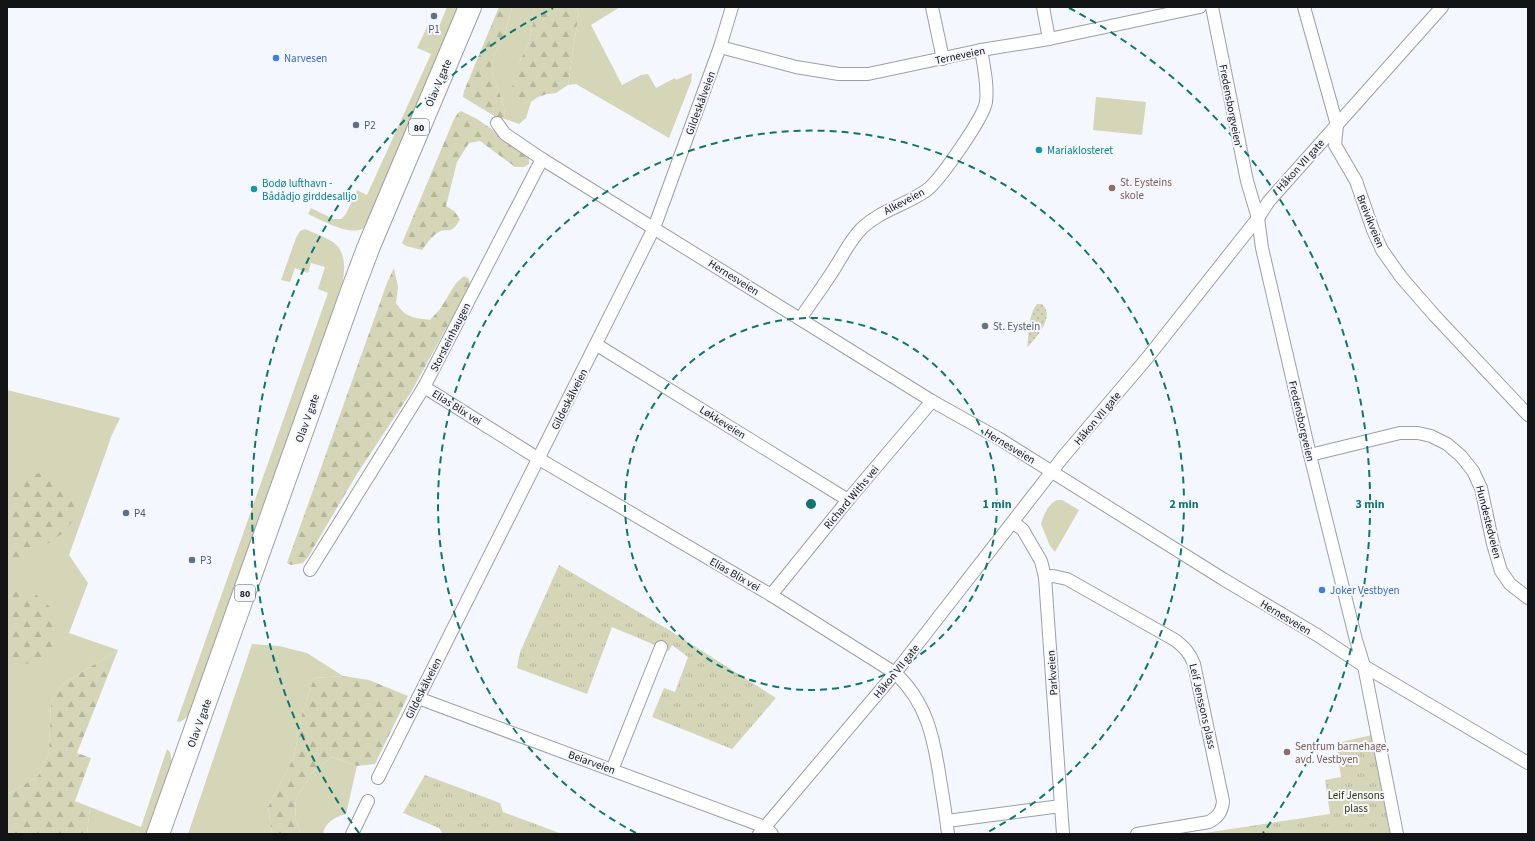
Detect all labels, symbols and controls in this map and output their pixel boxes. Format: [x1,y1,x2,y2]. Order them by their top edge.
marker: P1 [429,11,439,21]
place label: P1 [428,22,440,37]
street label: Terneveien [934,43,986,68]
place label: Narvesen [284,51,327,66]
marker: Narvesen [271,53,281,63]
street label: Olav V gate [422,56,455,109]
street label: Fredensborgveien [1215,63,1246,147]
street label: Gildeskålveien [682,69,719,137]
place label: P2 [364,118,376,133]
road number: 80 [409,119,429,135]
marker: P2 [351,120,361,130]
street label: Håkon VII gate [1273,136,1328,195]
place label: Mariaklosteret [1047,143,1113,158]
marker: Mariaklosteret [1034,145,1044,155]
place label: St. Eysteins skole [1120,175,1172,203]
place label: Bodø lufthavn - Bådådjo girddesalljo [262,176,357,204]
marker: St. Eysteins skole [1107,183,1117,193]
marker: Bodø lufthavn - Bådådjo girddesalljo [249,184,259,194]
street label: Alkeveien [881,184,927,218]
street label: Breivikveien [1353,192,1388,250]
street label: Hernesveien [705,256,762,299]
street label: Storsteinhaugen [427,300,474,374]
place label: St. Eystein [993,319,1040,334]
marker: St. Eystein [980,321,990,331]
street label: Gildeskålveien [548,366,591,432]
street label: Fredensborgveien [1285,379,1318,463]
street label: Elias Blix vei [429,386,484,429]
street label: Håkon VII gate [1071,388,1125,448]
street label: Olav V gate [292,391,323,445]
street label: Løkkeveien [697,402,749,443]
street label: Hernesveien [981,425,1038,468]
street label: Richard Withs vei [820,462,882,532]
street label: Hundestedveien [1472,484,1505,560]
text: 1 min [982,496,1012,513]
text: 2 min [1169,496,1199,513]
text: 3 min [1355,496,1385,513]
centre of rings [804,497,818,511]
place label: P4 [134,506,146,521]
marker: P4 [121,508,131,518]
place label: P3 [200,553,212,568]
street label: Elias Blix vei [707,554,763,595]
marker: P3 [187,555,197,565]
place label: Joker Vestbyen [1330,583,1400,598]
road number: 80 [235,585,255,601]
marker: Joker Vestbyen [1317,585,1327,595]
street label: Hernesveien [1257,596,1314,639]
street label: Håkon VII gate [870,641,923,702]
street label: Parkveien [1043,650,1062,696]
street label: Gildeskålveien [402,655,445,721]
street label: Leif Jenssons plass [1185,662,1220,751]
street label: Olav V gate [184,696,215,750]
place label: Sentrum barnehage, avd. Vestbyen [1295,739,1389,767]
street label: Beiarveien [566,747,617,778]
marker: Sentrum barnehage, avd. Vestbyen [1282,747,1292,757]
park label: Leif Jensons plass [1328,788,1385,816]

